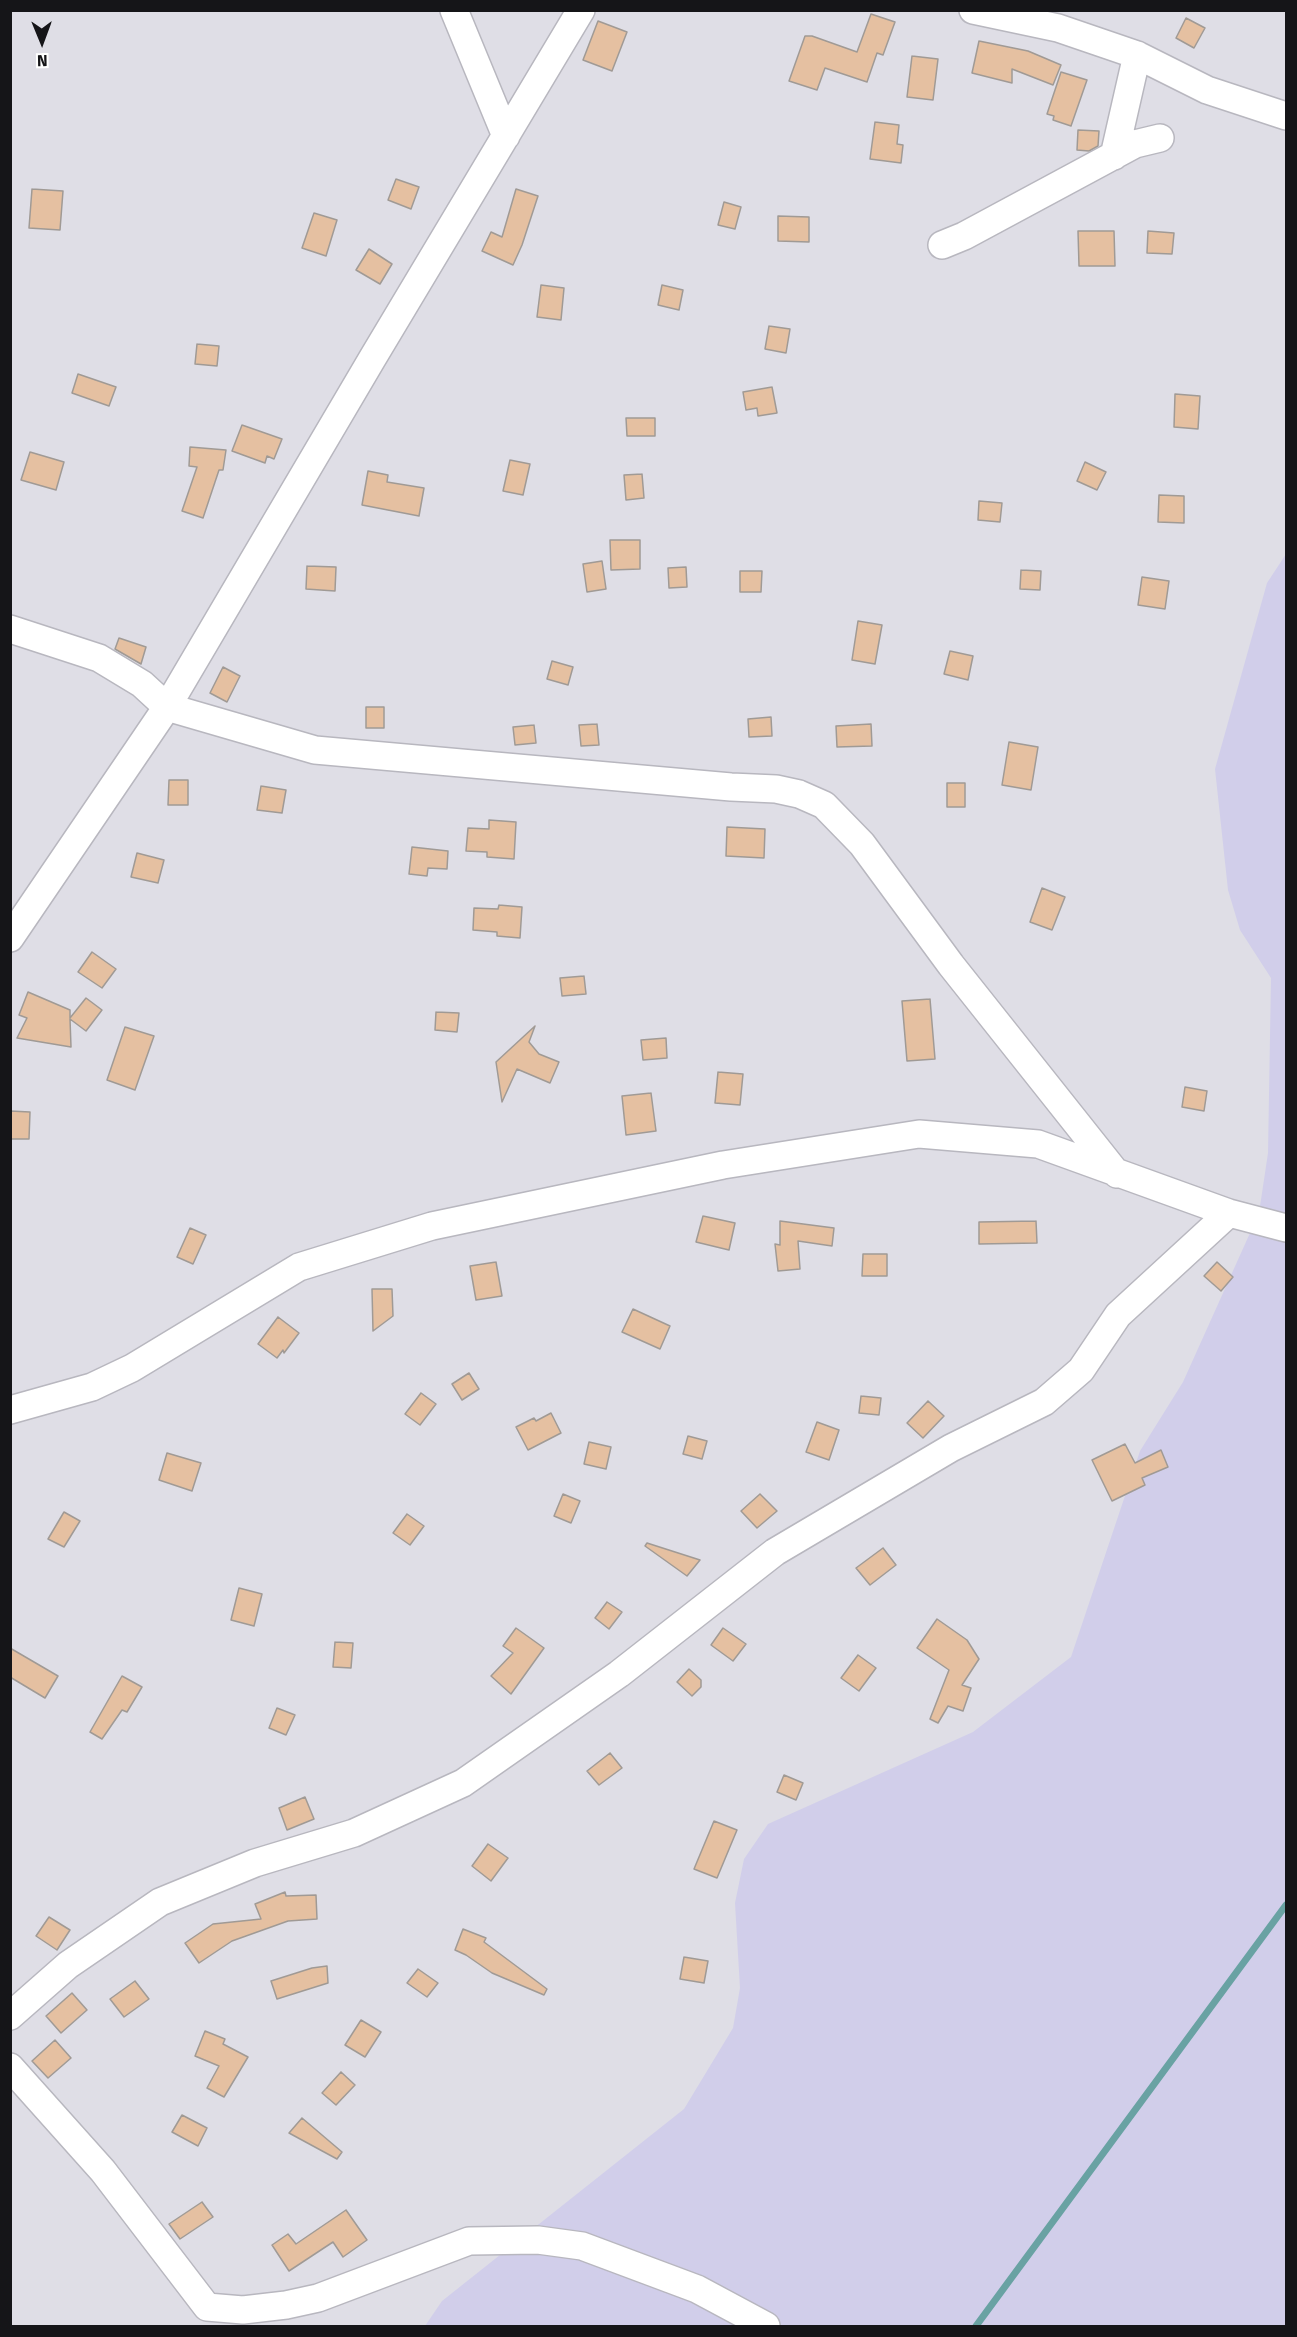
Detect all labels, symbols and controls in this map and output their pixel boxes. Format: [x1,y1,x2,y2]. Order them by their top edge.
north arrow [12,12,72,72]
text: N [37,51,48,70]

